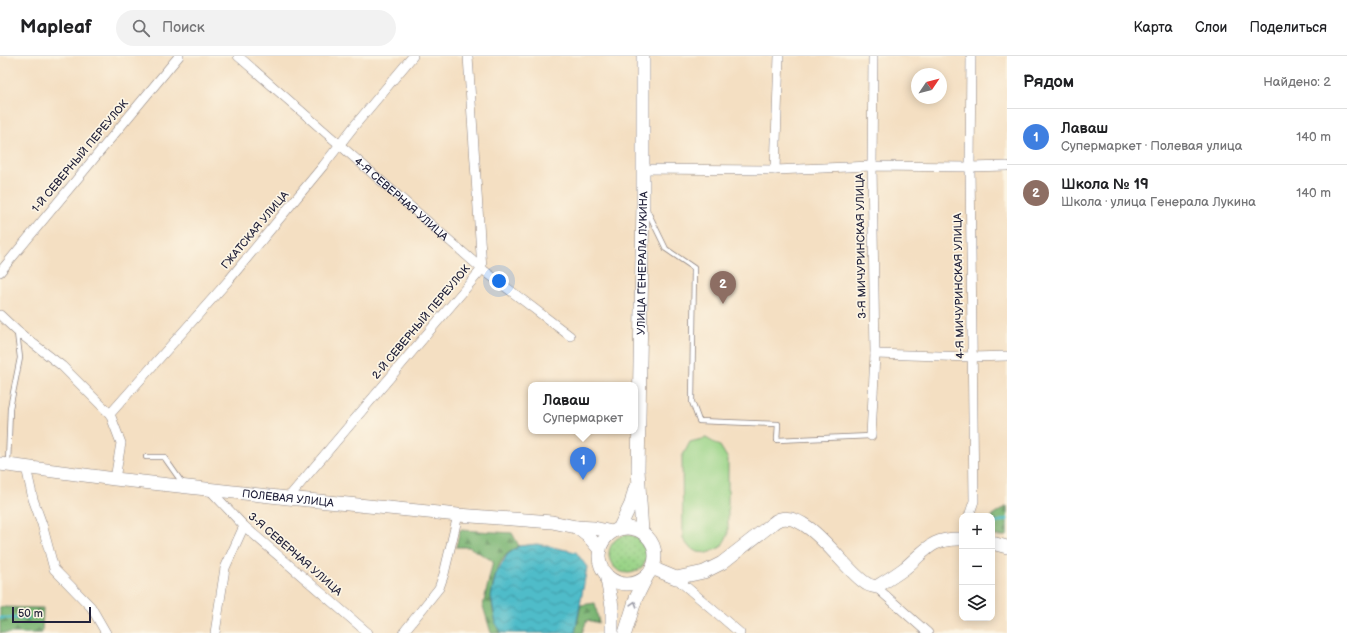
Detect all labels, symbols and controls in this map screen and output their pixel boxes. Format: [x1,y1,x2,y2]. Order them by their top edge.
search box [116,10,396,46]
text: Mapleaf [20,16,92,39]
icon: search [130,17,152,39]
text: Поиск [162,18,205,37]
text: Карта [1133,19,1173,36]
text: Слои [1195,19,1227,36]
text: Поделиться [1249,19,1327,36]
north arrow [911,68,947,104]
text: Рядом [1023,72,1074,92]
text: Найдено: 2 [1263,74,1331,90]
street label: 1-Й СЕВЕРНЫЙ ПЕРЕУЛОК [29,96,131,215]
text: Лаваш [1061,119,1108,138]
text: 1 [1033,129,1039,145]
text: 140 m [1296,129,1331,145]
text: Супермаркет · Полевая улица [1061,138,1242,154]
street label: 4-Я СЕВЕРНАЯ УЛИЦА [352,154,451,243]
street label: 3-Я МИЧУРИНСКАЯ УЛИЦА [853,173,869,319]
text: Школа № 19 [1061,175,1149,194]
text: 2 [1032,185,1040,201]
text: 140 m [1296,185,1331,201]
street label: ГЖАТСКАЯ УЛИЦА [219,188,292,272]
street label: УЛИЦА ГЕНЕРАЛА ЛУКИНА [634,191,650,335]
text: Школа · улица Генерала Лукина [1061,194,1256,210]
street label: 4-Я МИЧУРИНСКАЯ УЛИЦА [951,213,967,359]
street label: 2-Й СЕВЕРНЫЙ ПЕРЕУЛОК [369,262,473,382]
your location [489,271,509,291]
pin: 2 [710,271,736,304]
popup [528,382,638,434]
text: Лаваш [543,391,590,410]
text: Супермаркет [543,410,623,426]
pin: 1 [570,447,596,480]
street label: ПОЛЕВАЯ УЛИЦА [242,487,335,509]
street label: 3-Я СЕВЕРНАЯ УЛИЦА [245,510,345,599]
map controls [959,513,995,621]
button: + [959,513,995,549]
button: − [959,549,995,585]
button: layers [959,585,995,621]
one-way arrow [629,601,638,608]
scale bar [12,605,91,624]
text: 50 m [18,607,43,620]

